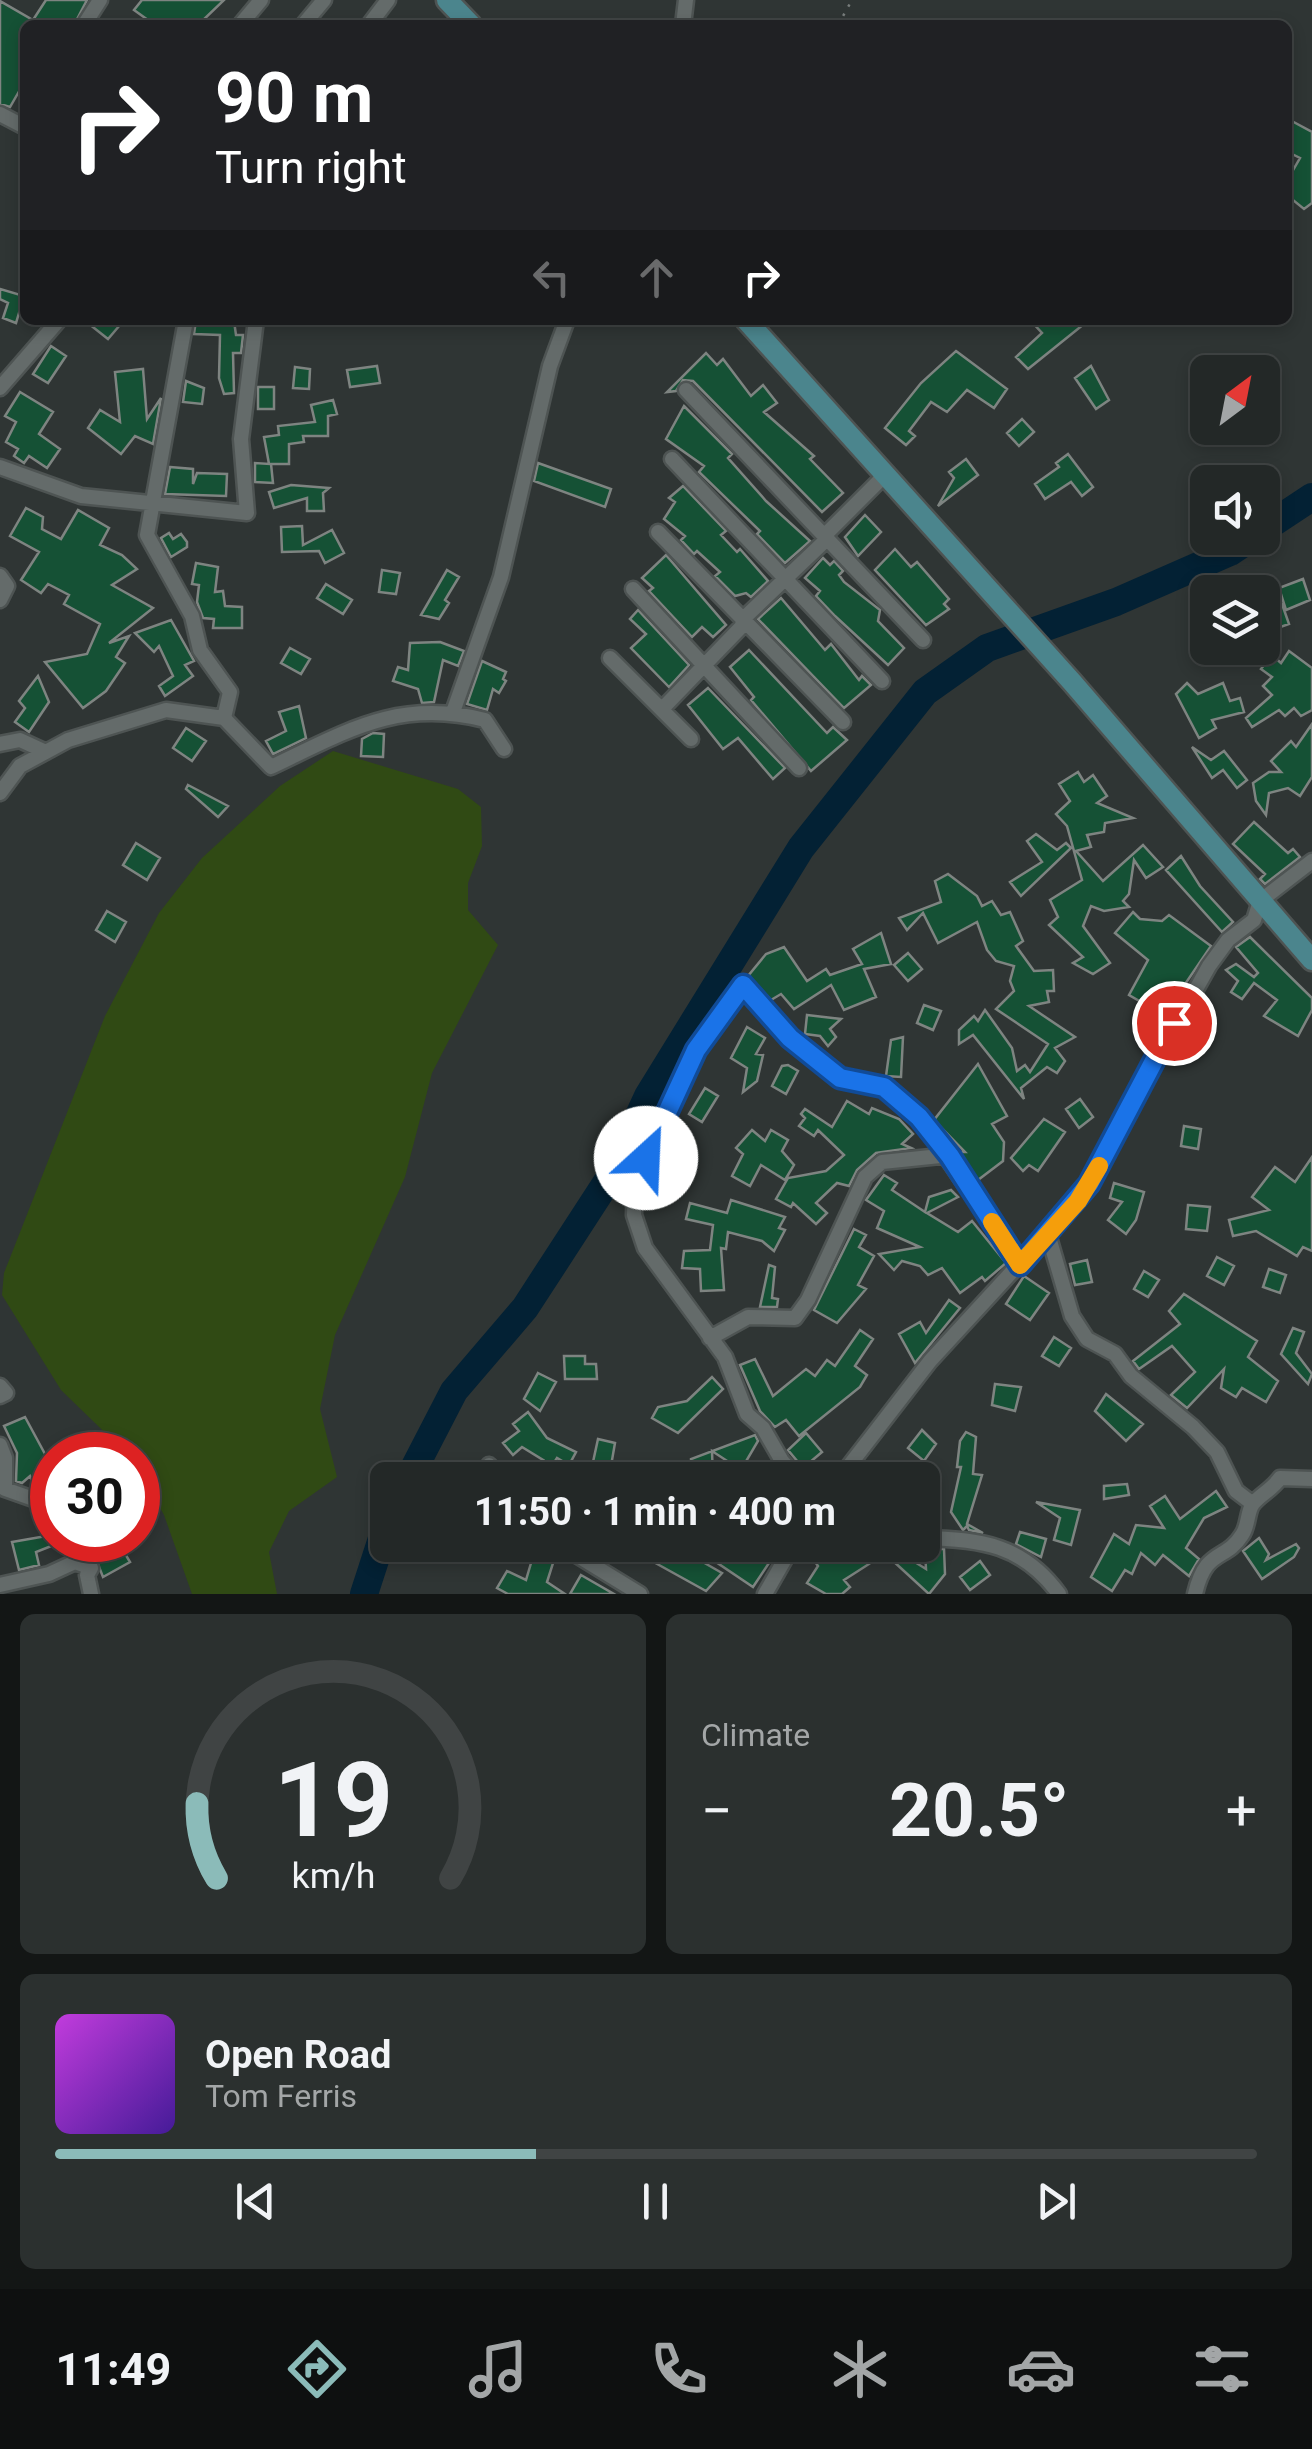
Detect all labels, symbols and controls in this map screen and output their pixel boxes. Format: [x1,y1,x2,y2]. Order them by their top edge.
text: 90 m [215,57,373,139]
icon: right [50,60,180,190]
text: Turn right [215,141,407,194]
icon: left [524,250,579,305]
icon: ahead [629,250,684,305]
icon: right [734,250,789,305]
north arrow [1190,355,1280,445]
map controls [1190,355,1280,665]
button: sound [1190,465,1280,555]
button: layers [1190,575,1280,665]
pin [1132,981,1217,1066]
icon: arrive [1147,996,1202,1051]
position arrow [594,1106,698,1210]
speed limit sign: 30 [30,1432,160,1562]
text: 11:50 · 1 min · 400 m [474,1490,836,1534]
text: Climate [701,1716,810,1754]
text: 19 [273,1740,393,1861]
text: 20.5° [889,1766,1069,1854]
text: − [701,1779,732,1843]
text: + [1226,1779,1257,1843]
text: km/h [291,1855,375,1897]
text: Open Road [205,2033,391,2077]
text: Tom Ferris [205,2077,357,2115]
icon: previous [228,2174,283,2229]
icon: pause [628,2174,683,2229]
icon: next [1029,2174,1084,2229]
icon: directions [282,2334,352,2404]
icon: music [463,2334,533,2404]
icon: phone [644,2334,714,2404]
icon: climate [825,2334,895,2404]
icon: car [1006,2334,1076,2404]
icon: filters [1187,2334,1257,2404]
text: 11:49 [55,2343,171,2396]

